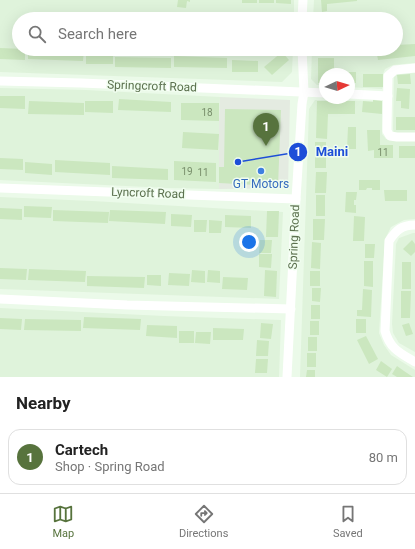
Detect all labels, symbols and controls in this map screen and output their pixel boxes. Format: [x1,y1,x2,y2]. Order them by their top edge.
search box [12,12,403,56]
icon: search [26,23,48,45]
text: Search here [58,25,137,43]
north arrow [319,68,355,104]
street label: Springcroft Road [107,77,197,95]
house number: 18 [201,107,213,118]
pin: 1 [253,113,279,146]
callout: Maini [288,139,357,164]
text: Maini [316,144,348,159]
text: 1 [295,145,301,159]
house number: 11 [377,147,389,158]
house number: 19 [181,166,193,177]
marker: GT Motors [256,166,266,176]
house number: 11 [197,167,209,178]
place label: GT Motors [233,177,289,191]
street label: Lyncroft Road [111,185,185,201]
street label: Spring Road [286,204,302,270]
your location [239,232,259,252]
text: Nearby [16,393,71,413]
text: Cartech [55,441,108,459]
text: 1 [26,450,34,465]
text: 80 m [369,450,398,465]
text: Shop · Spring Road [55,459,165,474]
tab: Map [52,503,74,540]
tab: Directions [179,503,228,540]
tab: Saved [333,503,363,540]

